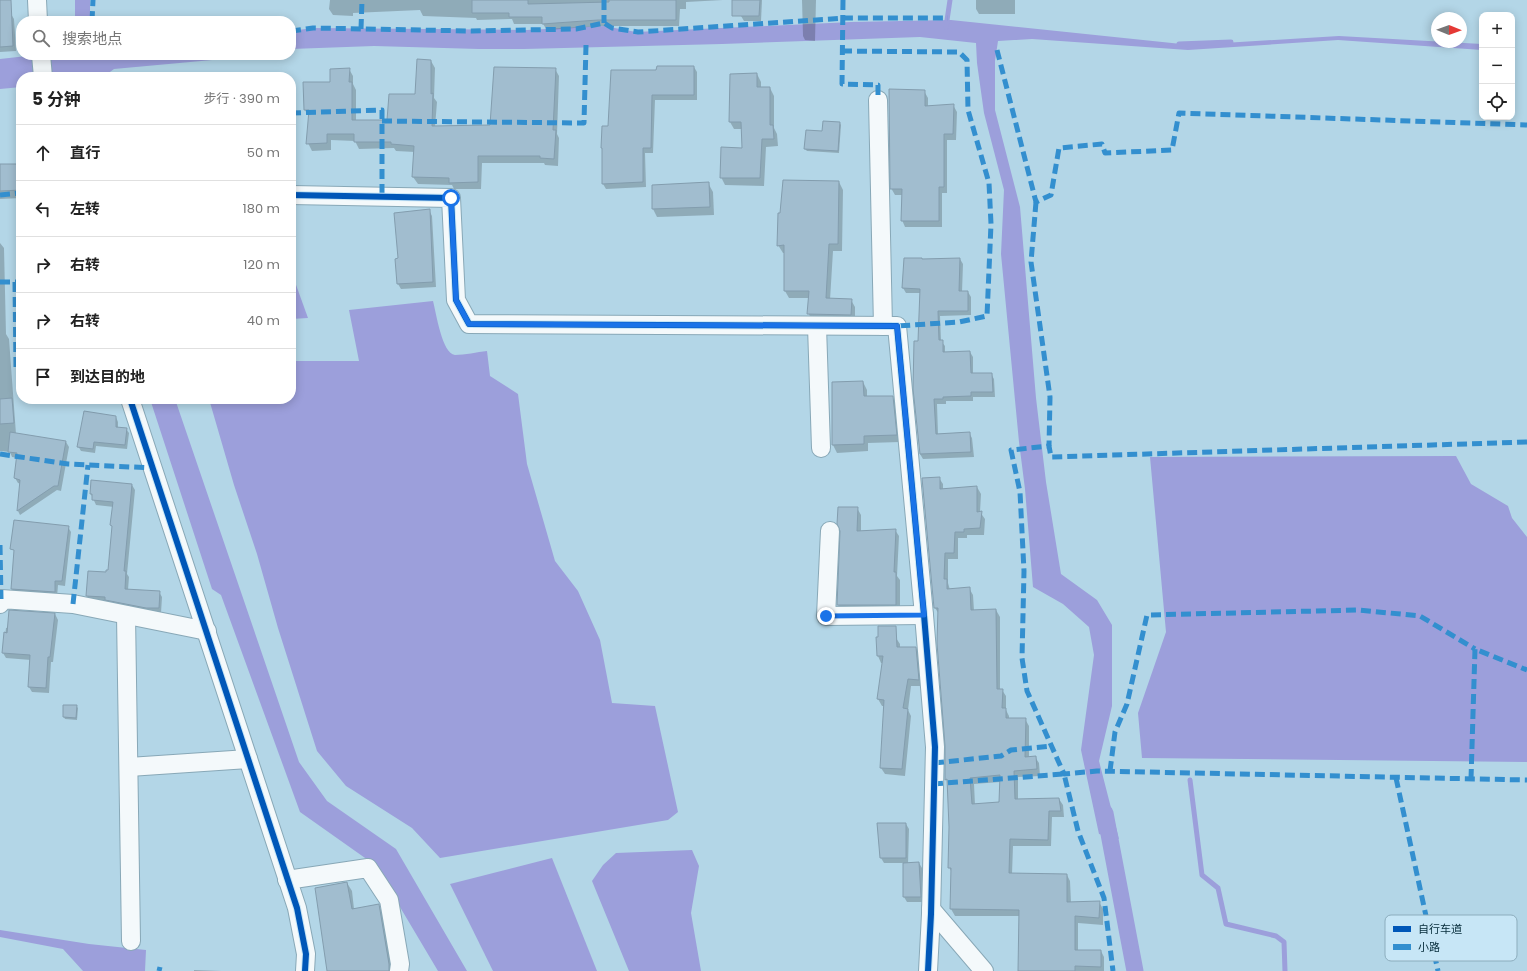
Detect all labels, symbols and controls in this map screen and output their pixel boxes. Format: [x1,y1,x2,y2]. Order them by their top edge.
north arrow [1431,12,1467,48]
map controls [1479,12,1515,120]
button: + [1479,12,1515,48]
search box [16,16,296,60]
icon: search [30,27,52,49]
text: 搜索地点 [62,28,122,49]
button: − [1479,48,1515,84]
button: locate [1479,84,1515,120]
text: 5 分钟 [32,87,81,111]
text: 步行 · 390 m [203,89,280,108]
icon: ahead [32,142,54,164]
text: 直行 [70,142,100,163]
text: 50 m [247,143,280,162]
route start [442,189,460,207]
icon: left [32,198,54,220]
text: 左转 [70,198,100,219]
text: 180 m [243,199,280,218]
icon: right [32,254,54,276]
text: 右转 [70,254,100,275]
text: 120 m [243,255,280,274]
icon: right [32,310,54,332]
text: 右转 [70,310,100,331]
text: 40 m [247,311,280,330]
icon: arrive [32,366,54,388]
text: 到达目的地 [70,366,145,387]
route end [817,607,835,625]
legend [1385,915,1517,961]
text: 自行车道 [1418,921,1462,937]
text: 小路 [1418,939,1440,955]

